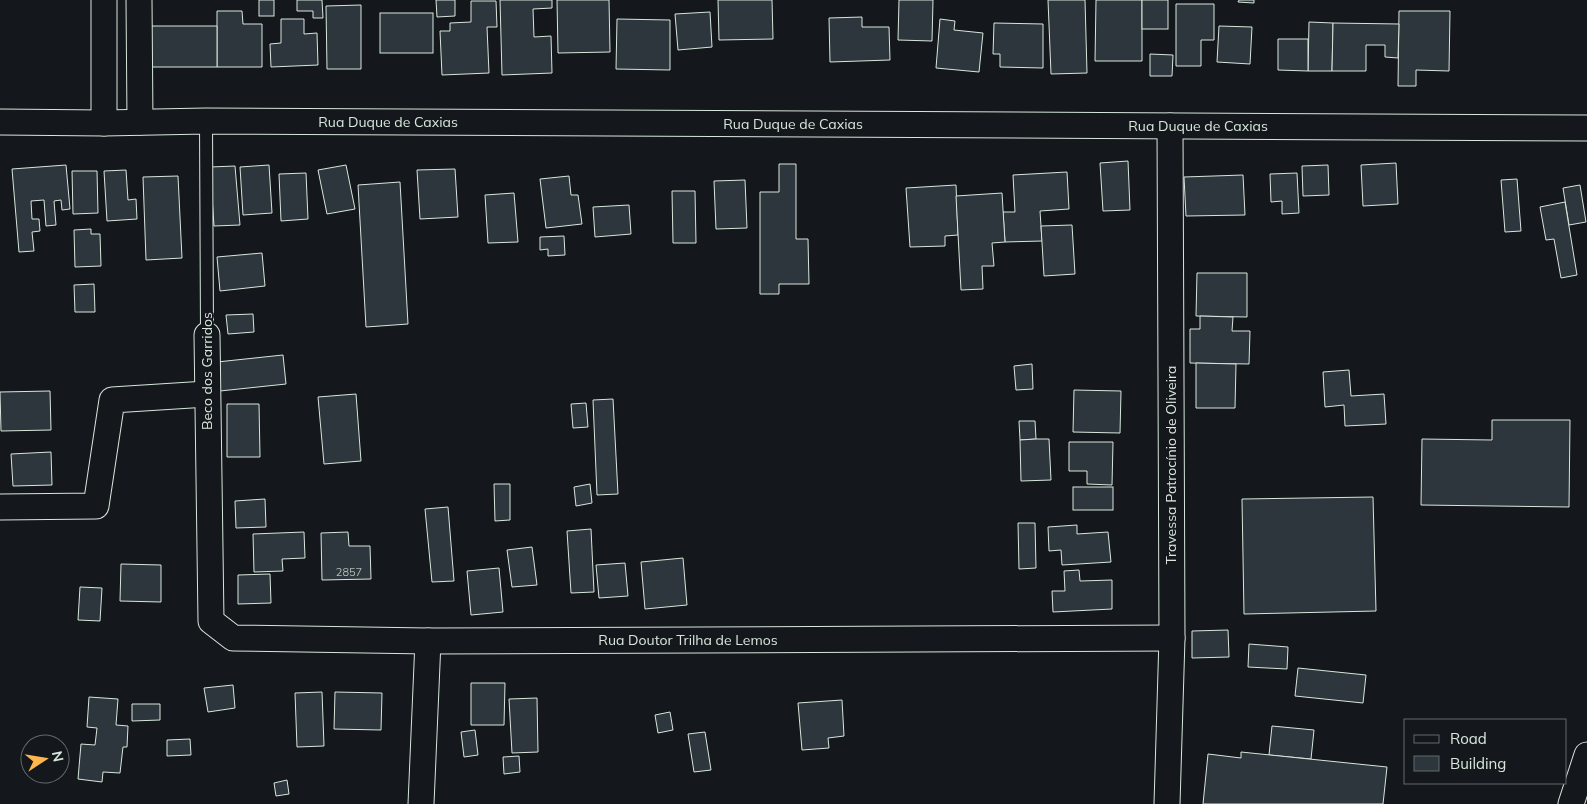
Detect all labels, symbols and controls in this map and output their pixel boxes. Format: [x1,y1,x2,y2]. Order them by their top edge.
street label: Rua Duque de Caxias [318,113,458,131]
street label: Rua Duque de Caxias [723,115,863,133]
street label: Rua Duque de Caxias [1128,117,1268,135]
street label: Beco dos Garridos [198,312,216,430]
street label: Travessa Patrocínio de Oliveira [1162,366,1180,564]
house number: 2857 [336,565,362,579]
street label: Rua Doutor Trilha de Lemos [598,631,778,649]
legend [1404,719,1567,784]
text: Road [1450,729,1487,748]
north arrow [20,734,70,784]
text: N [48,749,68,763]
text: Building [1450,754,1506,773]

